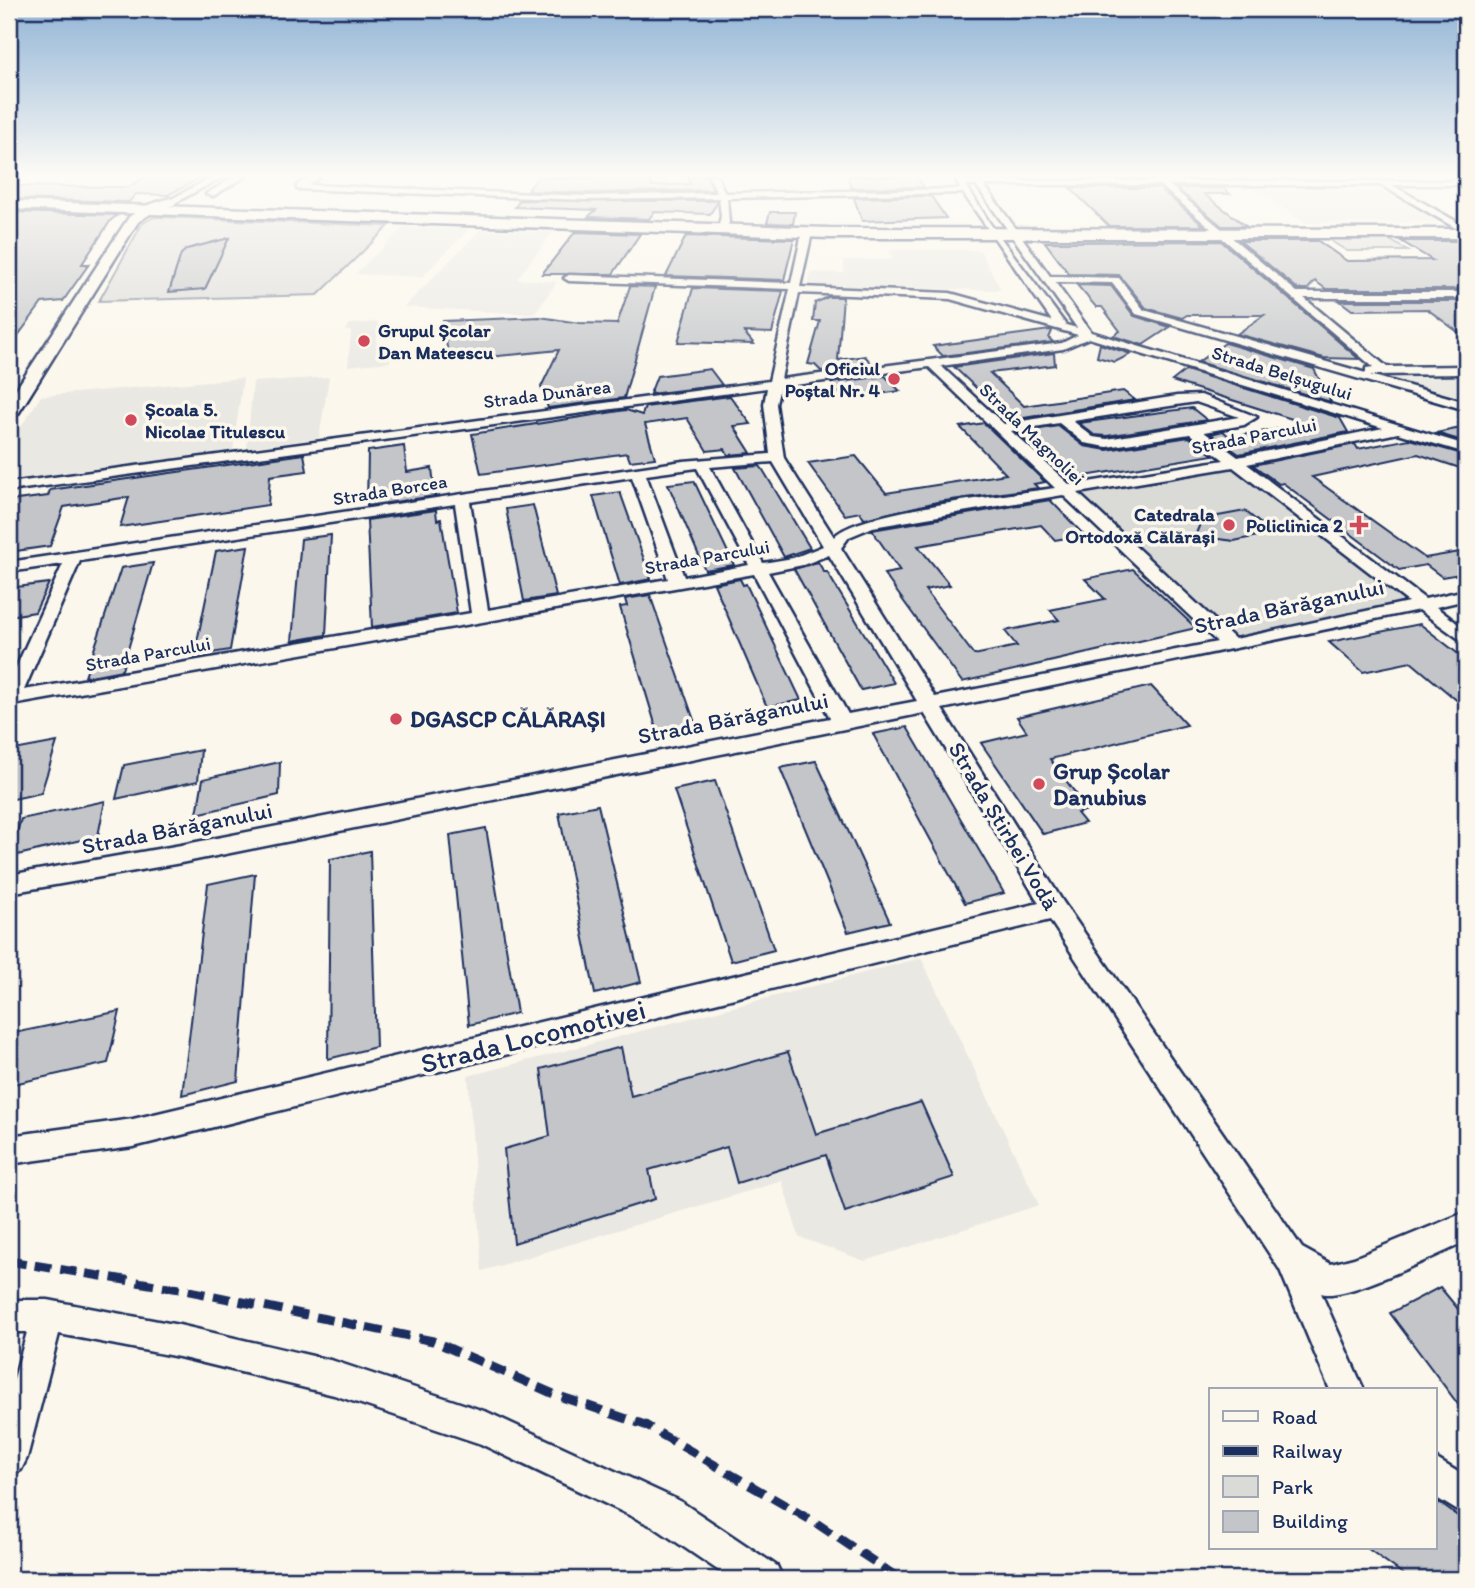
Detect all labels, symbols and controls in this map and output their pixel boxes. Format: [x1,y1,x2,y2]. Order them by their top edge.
place label: Grupul Școlar Dan Mateescu [378,319,494,364]
marker: Grupul Școlar Dan Mateescu [356,333,372,349]
street label: Strada Belșugului [1209,341,1355,405]
place label: Oficiul Poștal Nr. 4 [785,357,881,402]
marker: Oficiul Poștal Nr. 4 [886,371,902,387]
street label: Strada Dunărea [482,375,612,413]
street label: Strada Magnoliei [975,378,1089,490]
place label: Școala 5. Nicolae Titulescu [145,398,286,443]
marker: Școala 5. Nicolae Titulescu [123,412,139,428]
street label: Strada Parcului [1190,413,1318,459]
street label: Strada Borcea [331,470,449,510]
place label: Catedrala Ortodoxă Călărași [1065,503,1216,548]
place label: Policlinica 2 [1246,514,1343,537]
marker: Policlinica 2 [1349,515,1369,535]
marker: Catedrala Ortodoxă Călărași [1221,517,1237,533]
street label: Strada Parcului [643,535,771,579]
street label: Strada Bărăganului [1191,572,1387,640]
street label: Strada Parcului [84,632,212,676]
street label: Strada Bărăganului [635,686,831,750]
place label: DGASCP CĂLĂRAȘI [410,705,606,733]
marker: DGASCP CĂLĂRAȘI [388,711,404,727]
street label: Strada Știrbei Vodă [943,737,1065,915]
place label: Grup Școlar Danubius [1053,757,1170,811]
marker: Grup Școlar Danubius [1031,776,1047,792]
street label: Strada Bărăganului [79,796,275,860]
street label: Strada Locomotivei [417,992,649,1080]
legend [1209,1388,1436,1550]
text: Road [1272,1404,1318,1429]
text: Railway [1272,1438,1342,1463]
text: Park [1272,1474,1314,1499]
text: Building [1272,1508,1348,1533]

